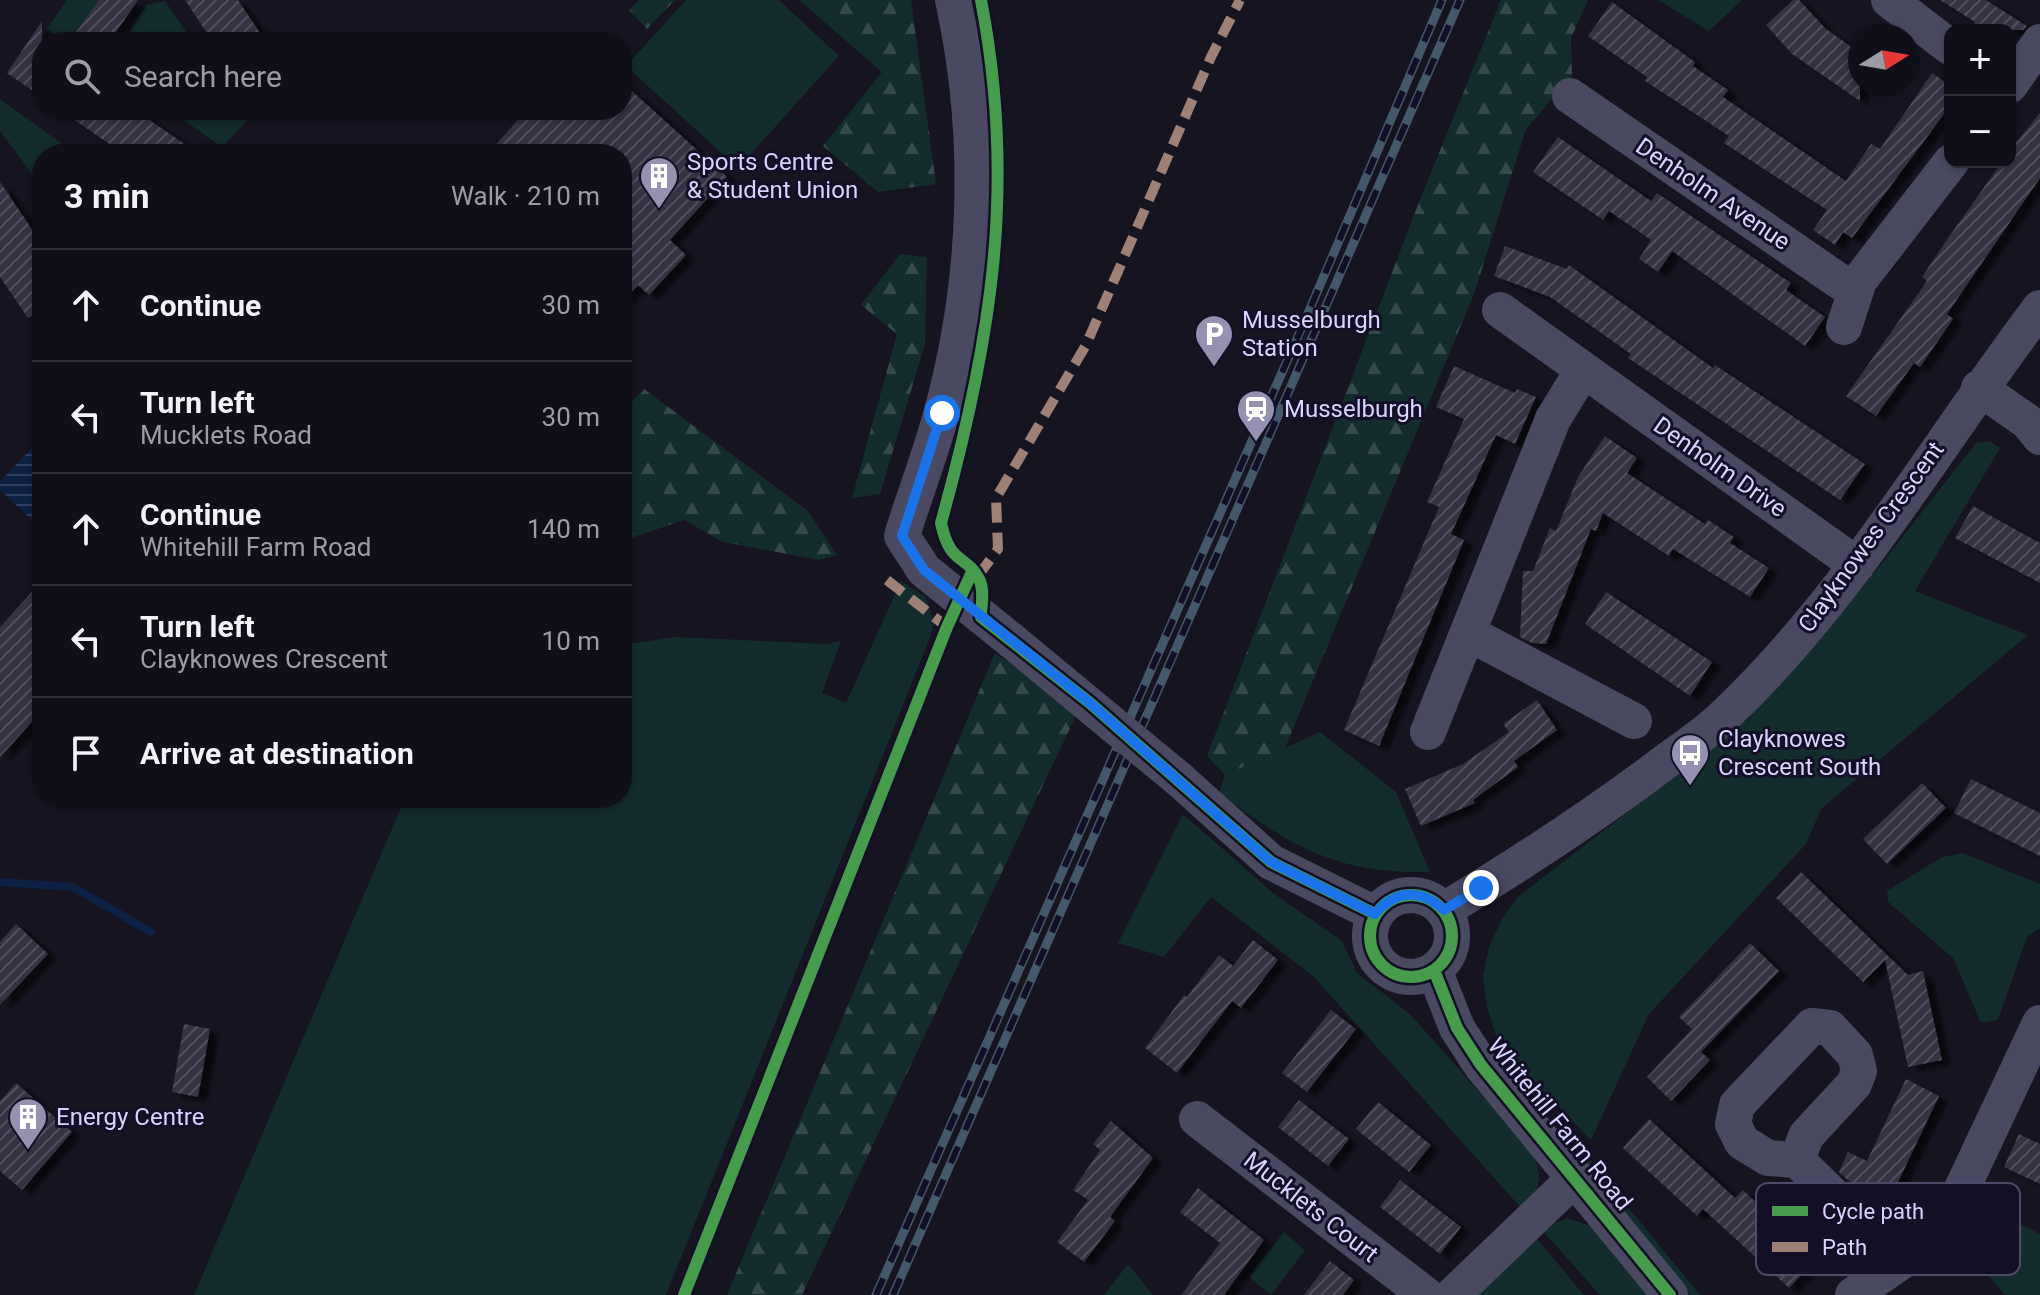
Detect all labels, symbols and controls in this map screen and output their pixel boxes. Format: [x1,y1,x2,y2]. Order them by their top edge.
north arrow [1848,24,1920,96]
map controls [1944,24,2016,168]
button: + [1944,24,2016,96]
search box [32,32,632,120]
icon: search [60,54,104,98]
text: Search here [124,59,282,94]
button: − [1944,96,2016,168]
street label: Denholm Avenue [1631,132,1795,256]
place label: Sports Centre & Student Union [687,148,858,204]
building icon: Sports Centre & Student Union [638,155,680,210]
text: 3 min [64,176,149,216]
text: Walk · 210 m [451,181,600,211]
icon: ahead [64,283,108,327]
text: Continue [140,288,261,323]
text: 30 m [542,290,600,320]
place label: Musselburgh Station [1242,306,1381,362]
parking icon: Musselburgh Station [1193,313,1235,368]
text: Turn left [140,385,255,420]
station icon: Musselburgh [1235,388,1277,443]
icon: left [64,395,108,439]
route start [924,395,960,431]
place label: Musselburgh [1284,395,1423,423]
text: 30 m [542,402,600,432]
street label: Denholm Drive [1648,411,1792,523]
text: Mucklets Road [140,420,312,450]
street label: Clayknowes Crescent [1792,436,1950,638]
text: Continue [140,497,261,532]
icon: ahead [64,507,108,551]
text: 140 m [527,514,600,544]
text: Whitehill Farm Road [140,532,372,562]
text: Turn left [140,609,255,644]
icon: left [64,619,108,663]
text: 10 m [542,626,600,656]
text: Clayknowes Crescent [140,644,388,674]
place label: Clayknowes Crescent South [1718,725,1881,781]
icon: arrive [64,731,108,775]
bus stop icon: Clayknowes Crescent South [1669,732,1711,787]
text: Arrive at destination [140,736,414,771]
route end [1463,870,1499,906]
street label: Whitehill Farm Road [1482,1032,1638,1216]
building icon: Energy Centre [7,1096,49,1151]
place label: Energy Centre [56,1103,204,1131]
street label: Mucklets Court [1238,1146,1384,1268]
legend [1756,1183,2020,1275]
text: Cycle path [1822,1199,1924,1224]
text: Path [1822,1235,1867,1260]

